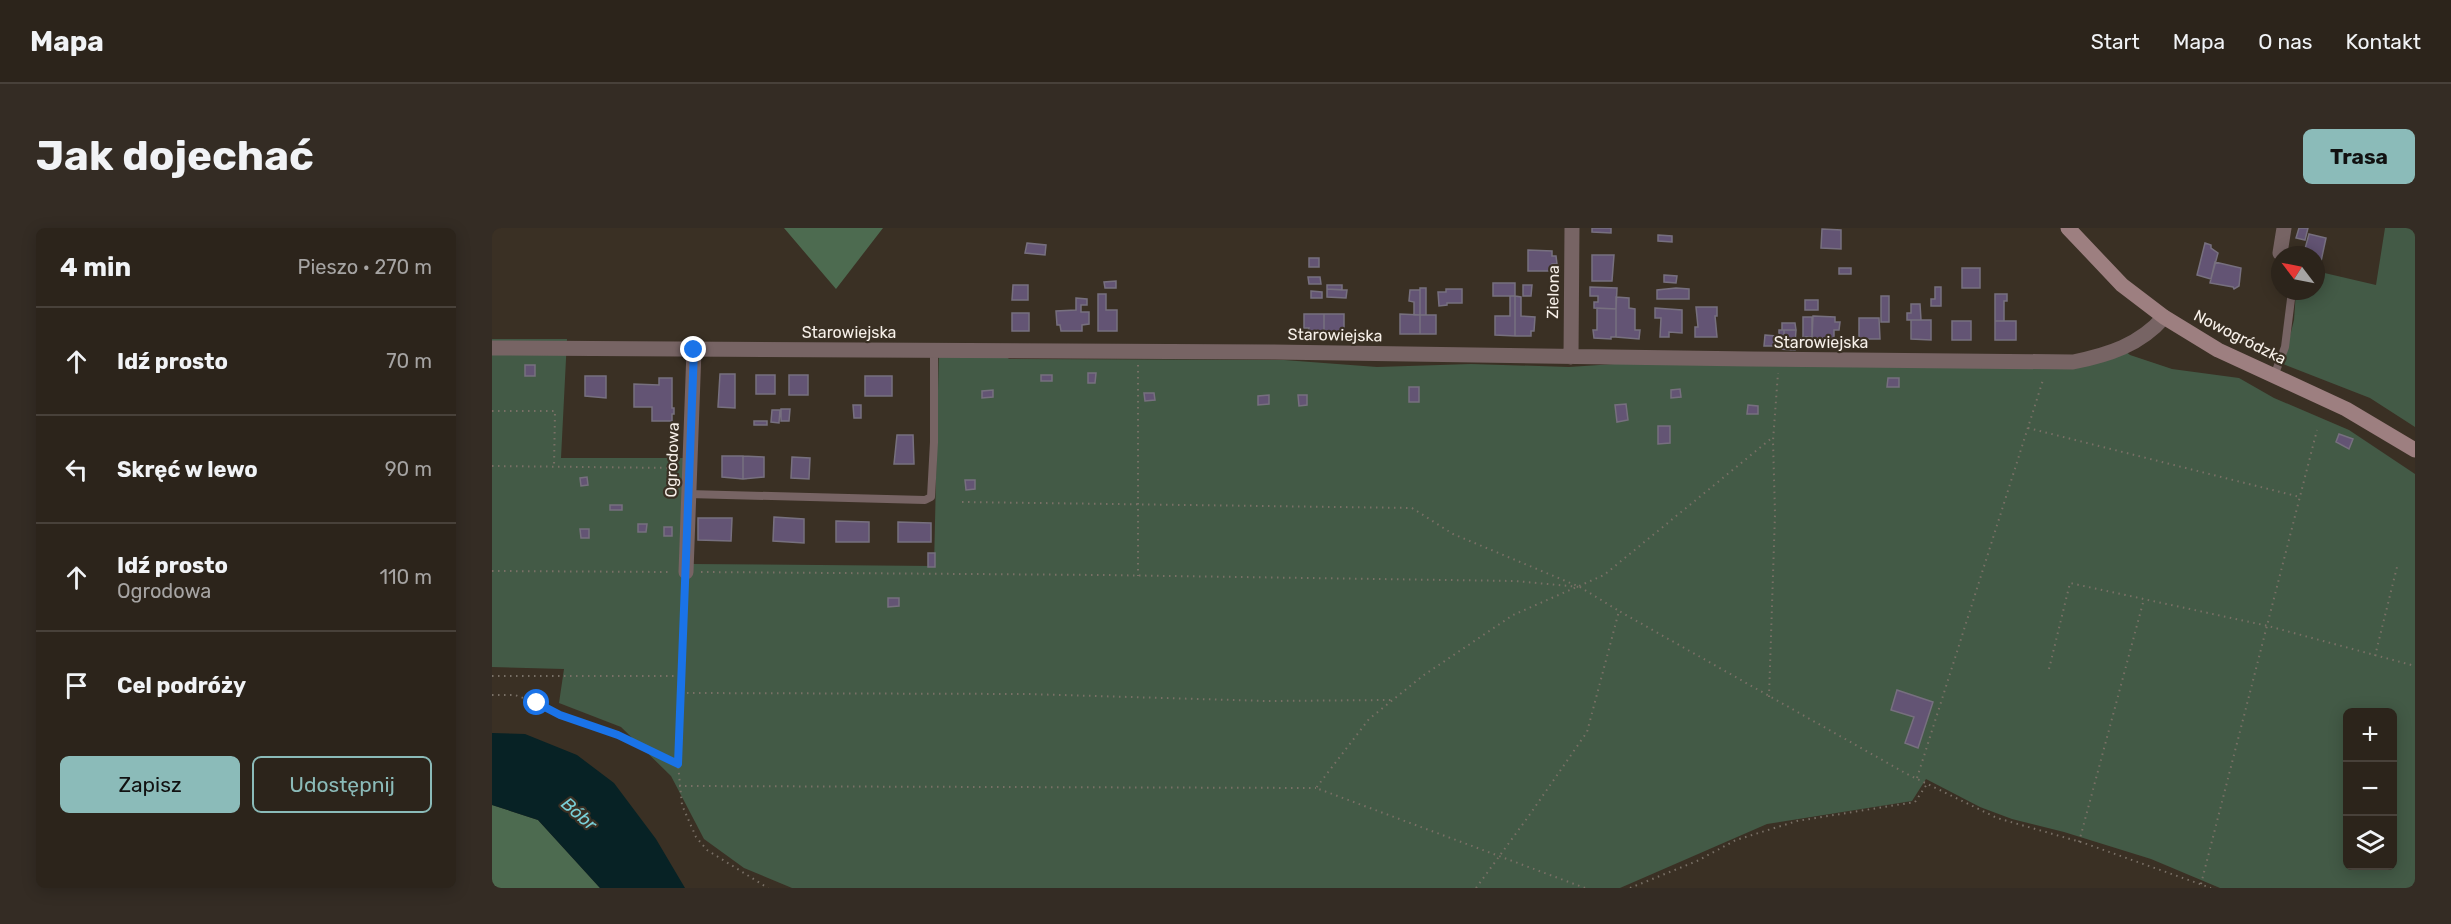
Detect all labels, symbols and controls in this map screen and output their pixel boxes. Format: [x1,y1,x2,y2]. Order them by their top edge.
text: Mapa [30,25,104,58]
text: Start [2091,29,2140,54]
text: Mapa [2173,29,2225,54]
text: O nas [2258,29,2313,54]
text: Kontakt [2346,29,2421,54]
button: Trasa [2303,129,2415,184]
text: Jak dojechać [36,131,314,181]
north arrow [2271,246,2325,300]
text: 4 min [60,252,131,283]
text: Pieszo · 270 m [298,255,432,279]
street label: Zielona [1543,265,1563,319]
street label: Nowogródzka [2191,306,2289,368]
street label: Starowiejska [802,323,896,342]
street label: Starowiejska [1287,325,1383,345]
street label: Starowiejska [1774,333,1868,352]
route end [680,336,706,362]
icon: ahead [60,345,93,378]
text: Idź prosto [117,348,228,375]
text: 70 m [386,349,432,373]
street label: Ogrodowa [661,422,683,498]
icon: left [60,453,93,486]
text: Skręć w lewo [117,456,258,483]
text: 90 m [385,457,432,481]
text: Idź prosto [117,552,228,579]
icon: ahead [60,561,93,594]
text: 110 m [380,565,432,589]
text: Ogrodowa [117,579,211,603]
icon: arrive [60,669,93,702]
text: Cel podróży [117,672,246,699]
route start [523,689,549,715]
map controls [2343,708,2397,870]
button: + [2343,708,2397,762]
button: Zapisz [60,756,240,813]
button: Udostępnij [252,756,432,813]
button: − [2343,762,2397,816]
water label: Bóbr [557,793,602,836]
button: layers [2343,816,2397,870]

